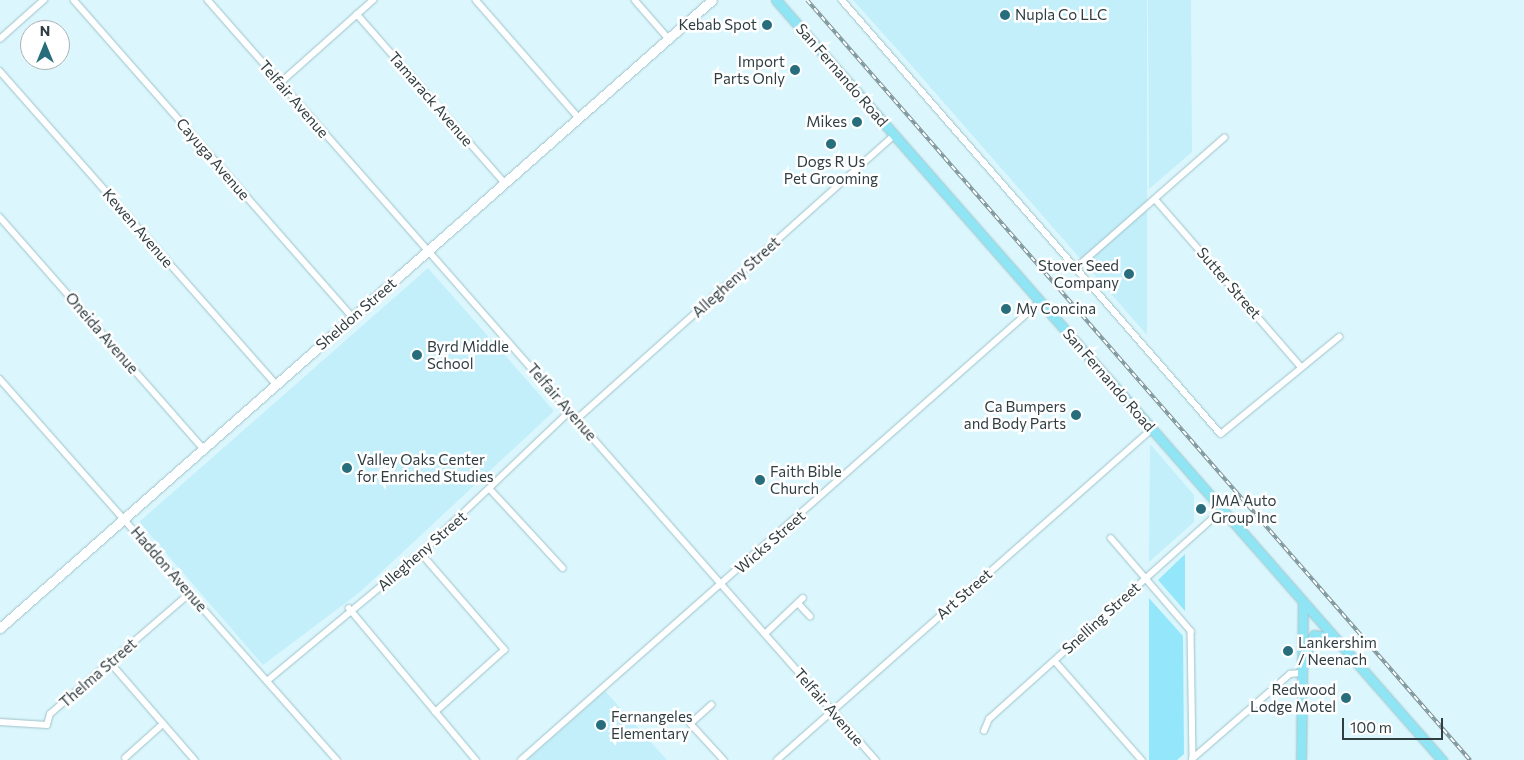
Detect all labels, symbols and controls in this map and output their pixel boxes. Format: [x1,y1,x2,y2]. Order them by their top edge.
place label: Nupla Co LLC [1015,6,1107,24]
marker: Nupla Co LLC [999,9,1011,21]
place label: Kebab Spot [678,16,757,34]
marker: Kebab Spot [761,19,773,31]
north arrow [20,20,70,70]
street label: San Fernando Road [792,20,892,130]
text: N [40,22,50,39]
street label: Tamarack Avenue [385,48,477,150]
place label: Import Parts Only [713,52,785,87]
street label: Telfair Avenue [256,57,332,141]
marker: Import Parts Only [789,64,801,76]
place label: Mikes [806,113,847,131]
street label: Cayuga Avenue [172,114,254,204]
marker: Mikes [851,116,863,128]
marker: Dogs R Us Pet Grooming [825,138,837,150]
place label: Dogs R Us Pet Grooming [784,152,878,187]
street label: Kewen Avenue [99,185,177,271]
street label: Allegheny Street [688,233,784,321]
street label: Sutter Street [1193,244,1265,322]
place label: Stover Seed Company [1038,256,1119,291]
marker: Stover Seed Company [1123,268,1135,280]
street label: Sheldon Street [312,274,400,354]
street label: Oneida Avenue [62,289,142,377]
place label: My Concina [1016,300,1096,318]
marker: My Concina [1000,303,1012,315]
street label: San Fernando Road [1059,325,1159,435]
place label: Byrd Middle School [427,337,509,372]
marker: Byrd Middle School [411,349,423,361]
street label: Telfair Avenue [524,360,600,444]
place label: Ca Bumpers and Body Parts [964,397,1066,432]
marker: Ca Bumpers and Body Parts [1070,409,1082,421]
place label: Valley Oaks Center for Enriched Studies [357,450,494,485]
marker: Valley Oaks Center for Enriched Studies [341,462,353,474]
place label: Faith Bible Church [770,462,842,497]
marker: Faith Bible Church [754,474,766,486]
place label: JMA Auto Group Inc [1211,491,1277,526]
marker: JMA Auto Group Inc [1195,503,1207,515]
street label: Allegheny Street [374,507,470,595]
street label: Wicks Street [731,507,809,577]
street label: Haddon Avenue [127,523,211,615]
street label: Art Street [933,565,995,623]
street label: Snelling Street [1058,578,1144,658]
place label: Lankershim / Neenach [1298,633,1377,668]
street label: Thelma Street [56,635,140,711]
marker: Lankershim / Neenach [1282,645,1294,657]
street label: Telfair Avenue [791,665,867,749]
place label: Redwood Lodge Motel [1250,680,1336,715]
marker: Redwood Lodge Motel [1340,692,1352,704]
place label: Fernangeles Elementary [611,707,693,742]
scale bar [1344,708,1445,740]
text: 100 m [1350,718,1392,736]
marker: Fernangeles Elementary [595,719,607,731]

